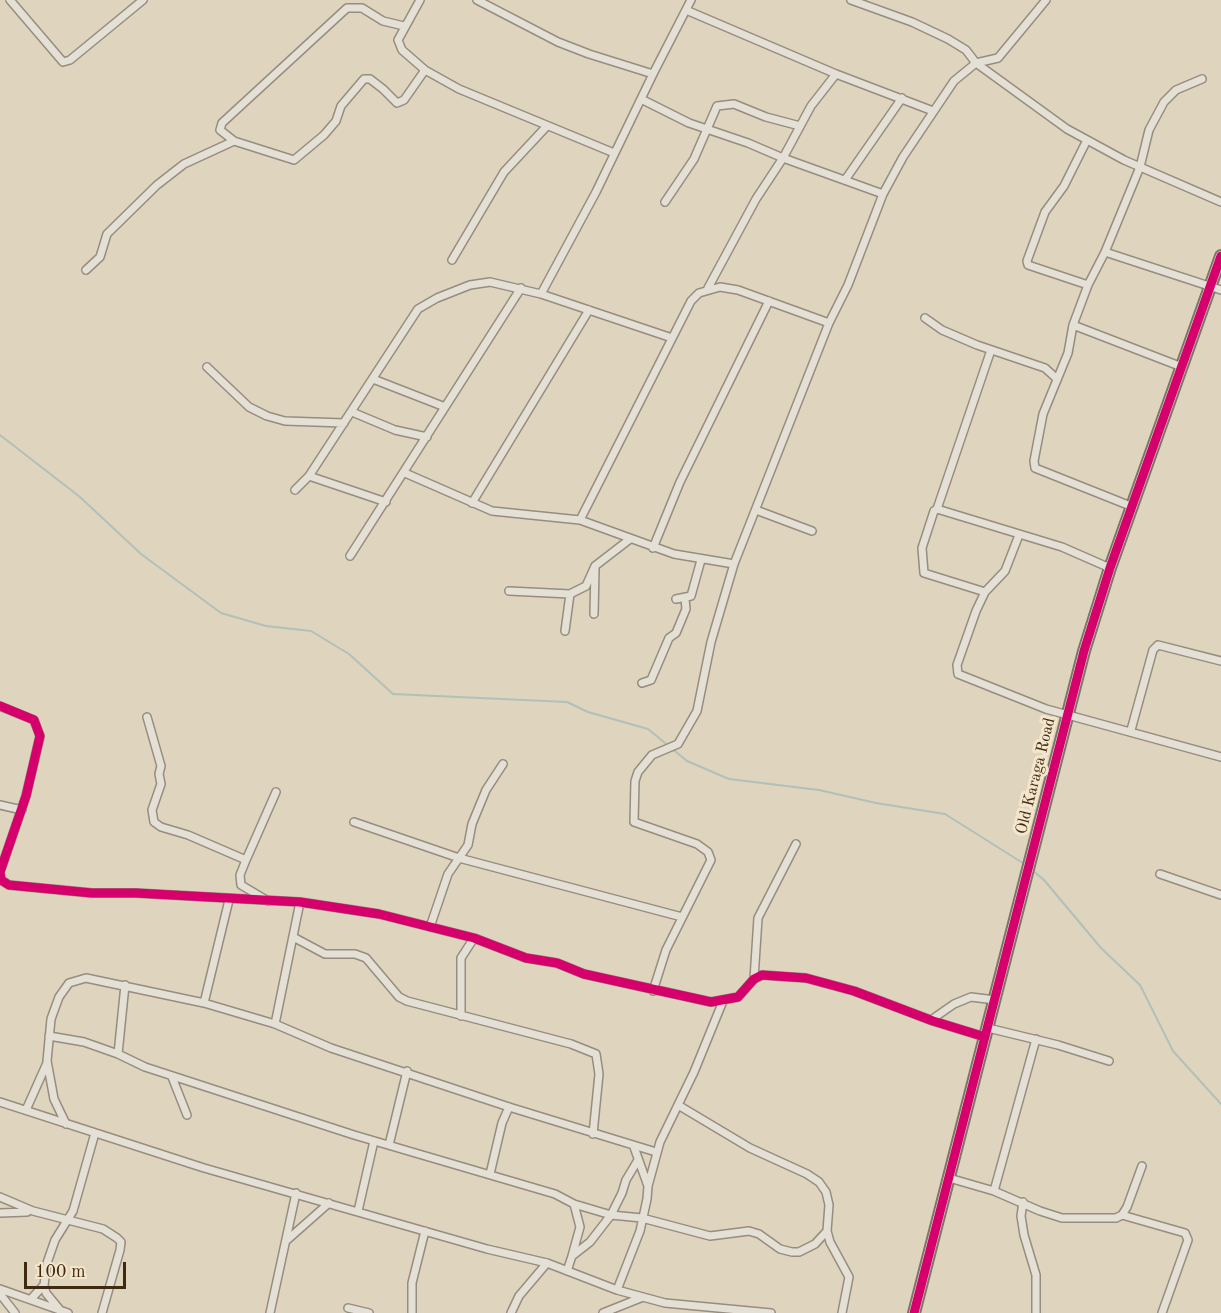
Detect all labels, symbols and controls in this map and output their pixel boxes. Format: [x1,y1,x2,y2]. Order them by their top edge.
street label: Old Karaga Road [1012,716,1060,836]
scale bar [27,1250,129,1288]
text: 100 m [35,1263,86,1281]

